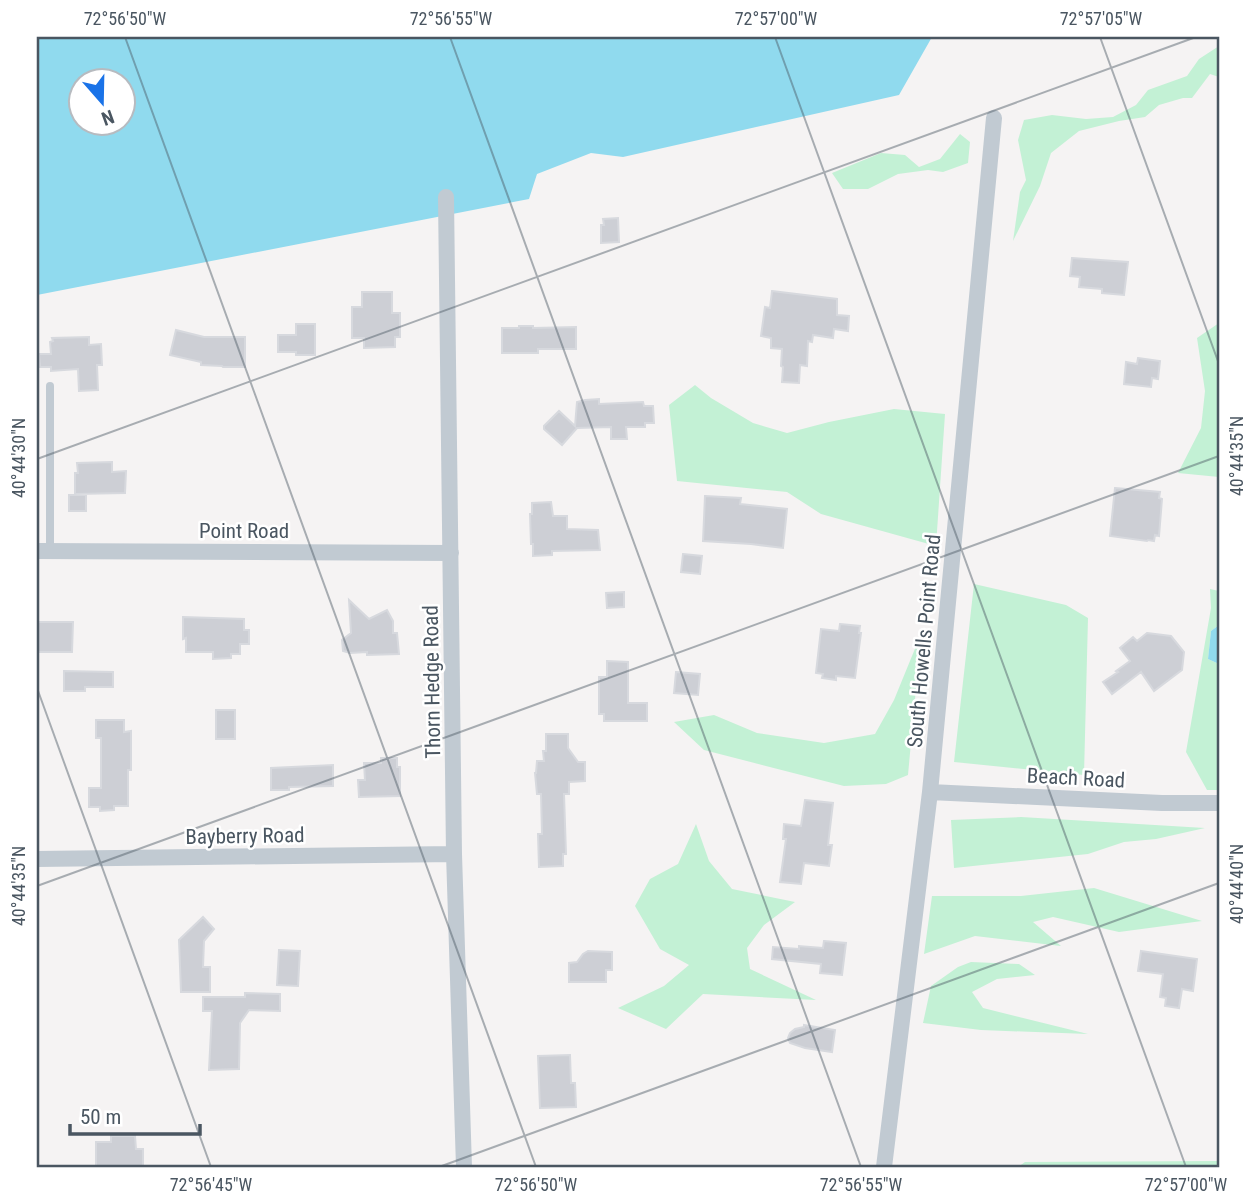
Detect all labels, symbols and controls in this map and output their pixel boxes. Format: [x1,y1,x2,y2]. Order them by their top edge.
text: 72°56'50"W [84,8,167,29]
text: 72°56'55"W [410,8,493,29]
text: 72°57'00"W [735,8,818,29]
text: 72°57'05"W [1060,8,1143,29]
north arrow [66,66,136,136]
text: N [98,105,117,130]
text: 40°44'35"N [1226,416,1247,496]
text: 40°44'30"N [8,418,29,498]
street label: Point Road [199,519,289,543]
street label: South Howells Point Road [903,533,945,749]
street label: Thorn Hedge Road [419,605,445,759]
street label: Beach Road [1026,763,1126,793]
street label: Bayberry Road [185,823,305,849]
text: 40°44'40"N [1226,844,1247,924]
text: 40°44'35"N [8,846,29,926]
scale bar [70,1092,200,1136]
text: 50 m [80,1105,121,1129]
text: 72°56'45"W [170,1174,253,1195]
text: 72°56'50"W [495,1174,578,1195]
text: 72°56'55"W [820,1174,903,1195]
text: 72°57'00"W [1145,1174,1228,1195]

